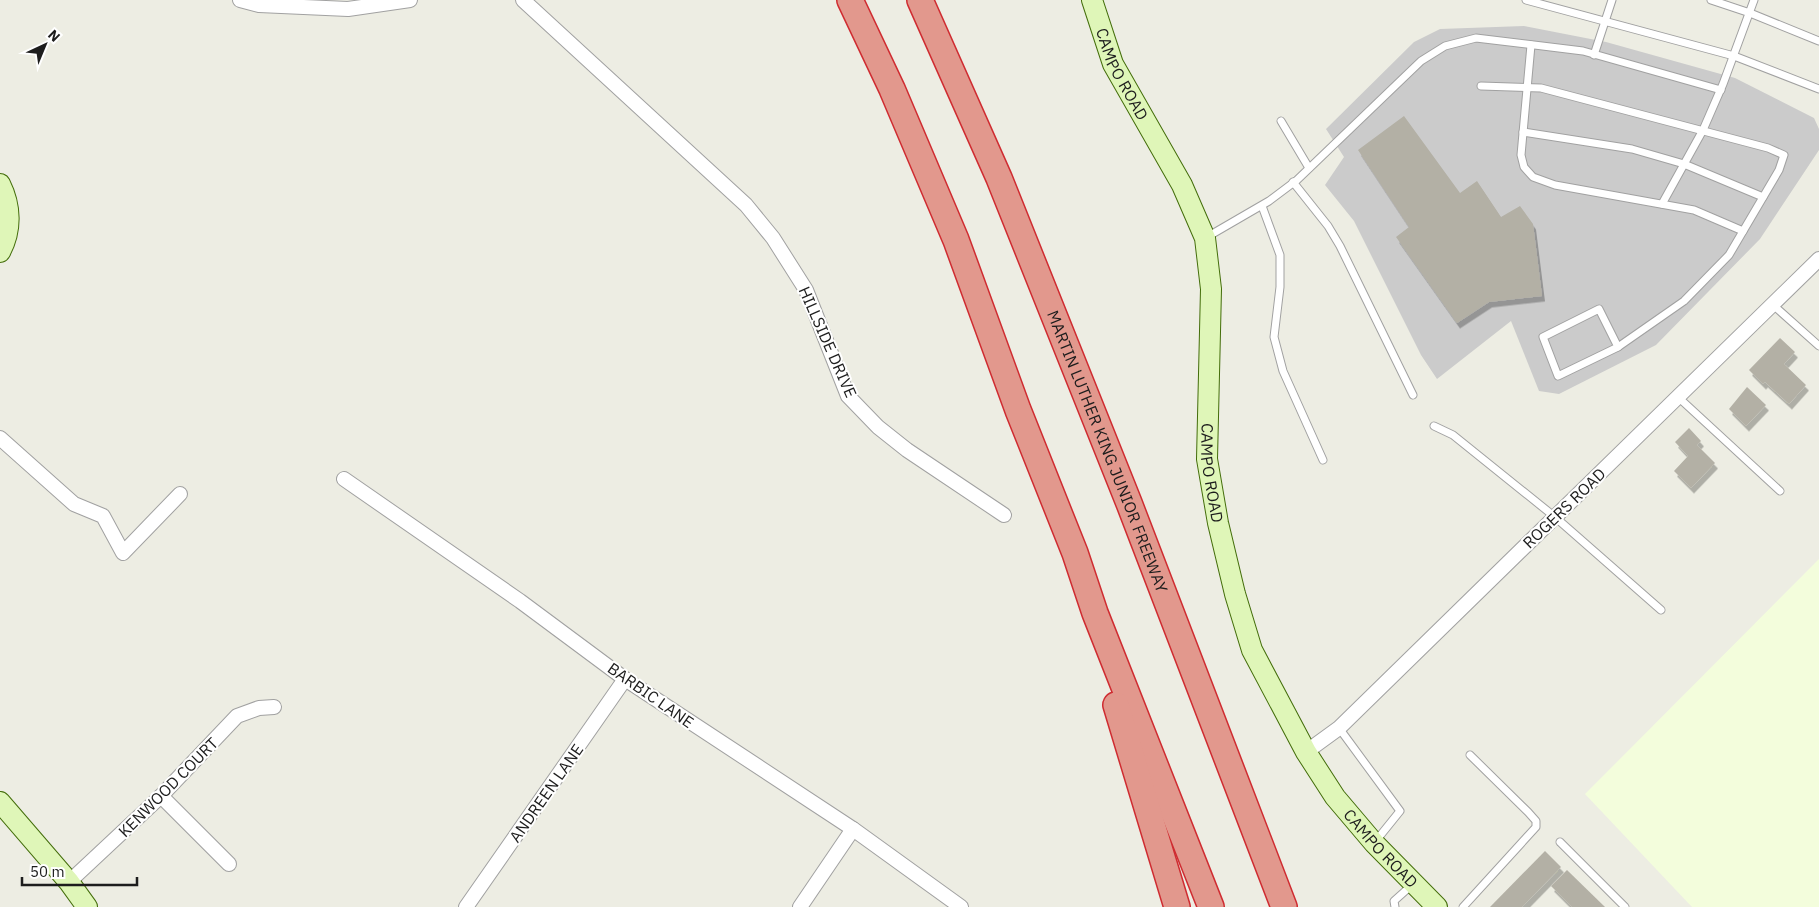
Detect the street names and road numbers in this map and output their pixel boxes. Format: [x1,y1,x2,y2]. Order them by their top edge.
street label: CAMPO ROAD [1092,25,1153,123]
street label: HILLSIDE DRIVE [795,283,861,401]
street label: MARTIN LUTHER KING JUNIOR FREEWAY [1043,307,1173,596]
street label: CAMPO ROAD [1197,423,1228,524]
street label: ROGERS ROAD [1518,464,1610,552]
street label: BARBIC LANE [604,658,698,732]
street label: KENWOOD COURT [114,733,222,841]
street label: ANDREEN LANE [505,740,587,846]
street label: CAMPO ROAD [1339,805,1422,892]

